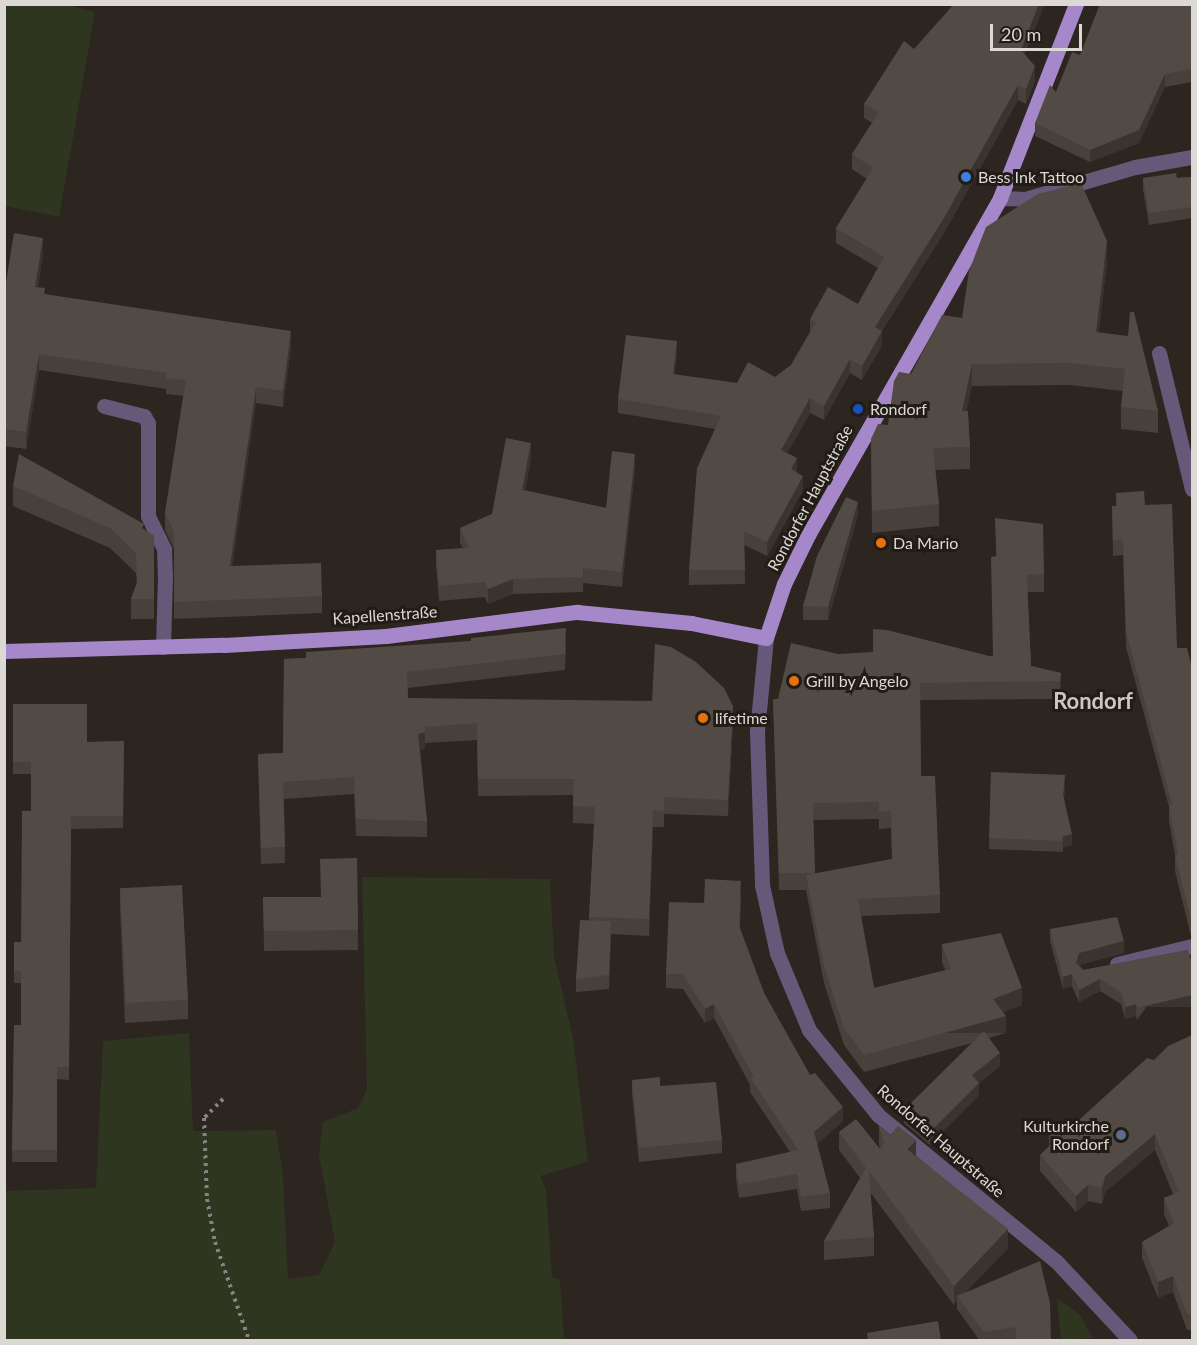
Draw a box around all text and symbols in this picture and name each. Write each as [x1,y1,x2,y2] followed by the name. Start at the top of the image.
[993,12,1084,50] scale bar
[1001,23,1041,45] text: 20 m
[978,167,1085,187] place label: Bess Ink Tattoo
[959,170,973,184] marker: Bess Ink Tattoo
[870,399,927,419] place label: Rondorf
[851,402,865,416] marker: Rondorf
[763,422,857,574] street label: Rondorfer Hauptstraße
[893,533,958,553] place label: Da Mario
[874,536,888,550] marker: Da Mario
[332,602,438,628] street label: Kapellenstraße
[806,671,909,691] place label: Grill by Angelo
[787,674,801,688] marker: Grill by Angelo
[1053,688,1133,714] district label: Rondorf
[715,708,768,728] place label: lifetime
[696,711,710,725] marker: lifetime
[873,1080,1009,1202] street label: Rondorfer Hauptstraße
[1023,1116,1109,1154] place label: Kulturkirche Rondorf
[1114,1128,1128,1142] marker: Kulturkirche Rondorf

